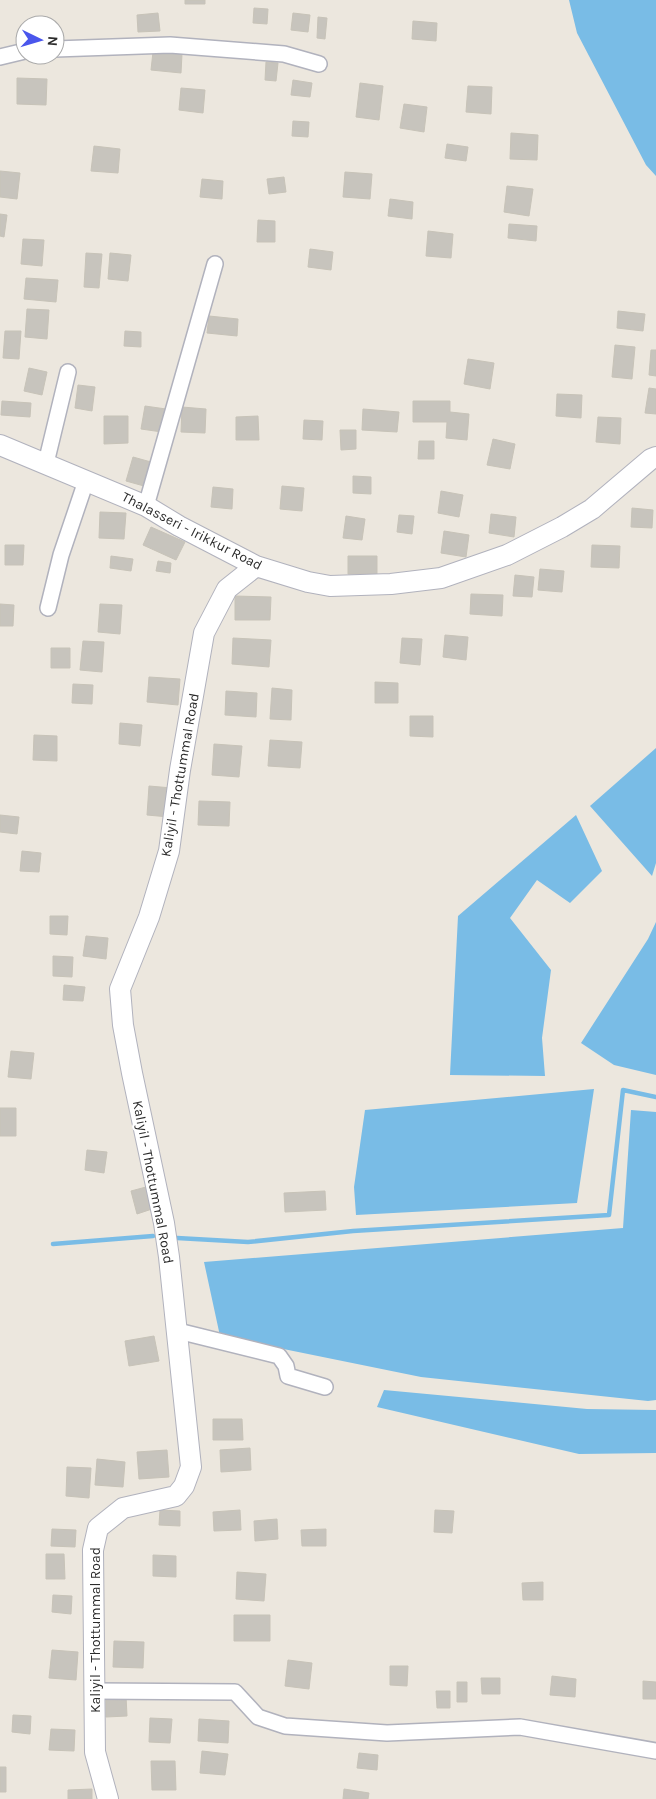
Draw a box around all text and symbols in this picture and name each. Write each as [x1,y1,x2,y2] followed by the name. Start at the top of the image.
[15,15,65,65] north arrow
[44,35,61,47] text: N
[119,488,265,574] street label: Thalasseri - Irikkur Road
[157,692,203,858] street label: Kaliyil - Thottummal Road
[129,1099,177,1265] street label: Kaliyil - Thottummal Road
[87,1547,104,1713] street label: Kaliyil - Thottummal Road

